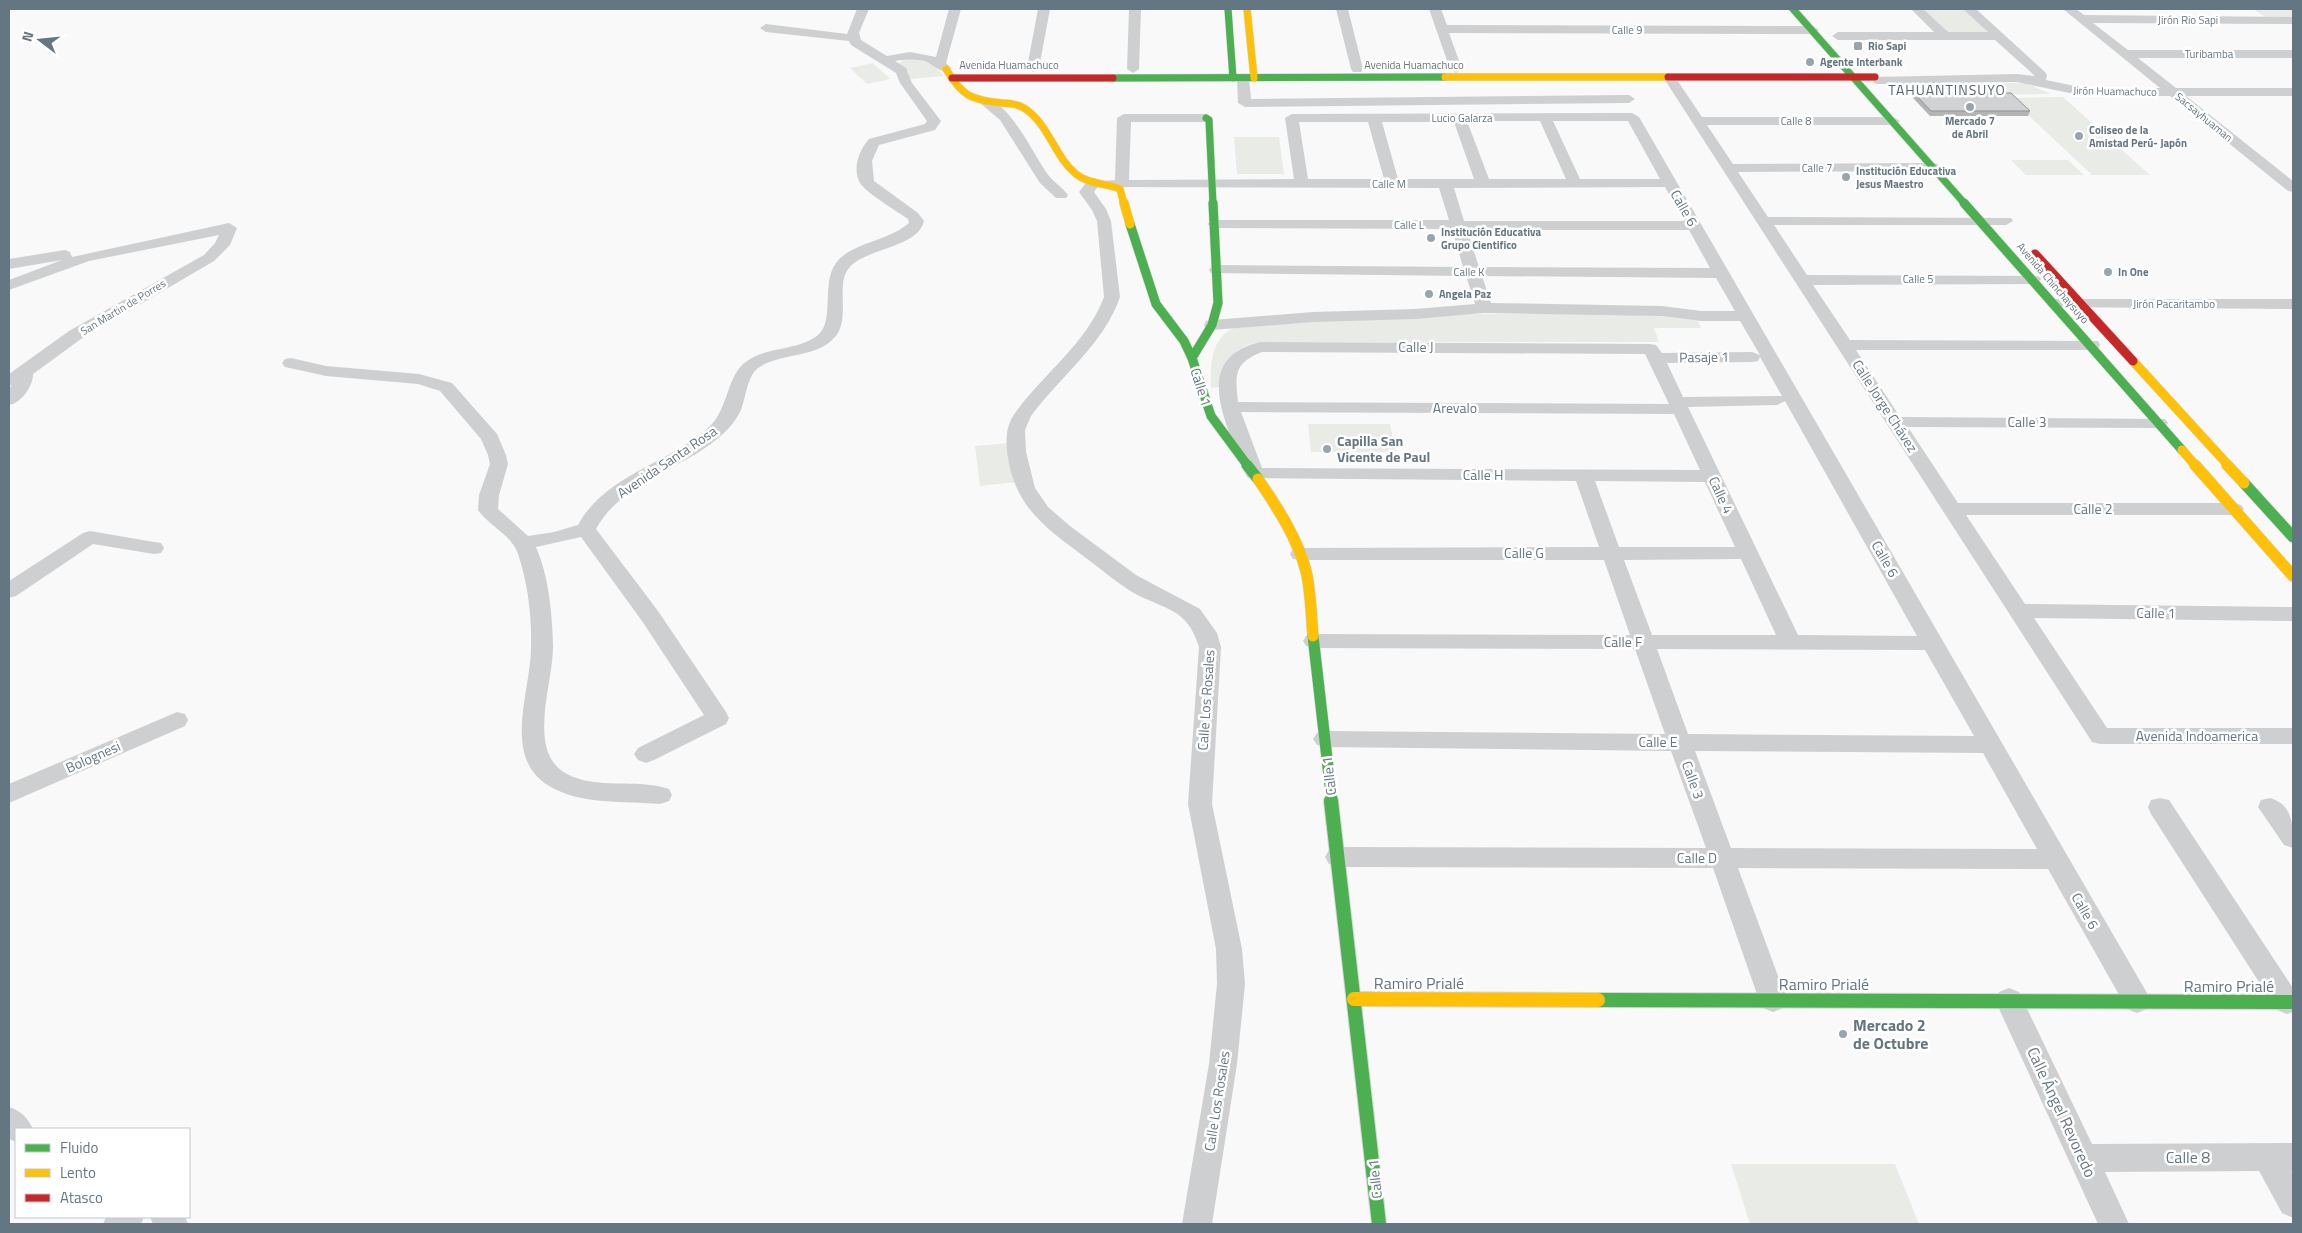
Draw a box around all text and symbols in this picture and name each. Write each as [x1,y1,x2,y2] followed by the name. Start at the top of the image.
[2158,12,2218,28] street label: Jirón Rio Sapi
[15,15,65,65] north arrow
[1612,22,1642,38] street label: Calle 9
[16,29,38,44] text: N
[1868,38,1907,54] place label: Rio Sapi
[1852,40,1864,52] marker: Rio Sapi
[2185,46,2234,62] street label: Turibamba
[1820,54,1903,70] place label: Agente Interbank
[1804,56,1816,68] marker: Agente Interbank
[959,57,1059,73] street label: Avenida Huamachuco
[1364,57,1464,73] street label: Avenida Huamachuco
[1888,79,2006,100] district label: TAHUANTINSUYO
[2073,82,2157,100] street label: Jirón Huamachuco
[2172,89,2236,145] street label: Sacsayhuaman
[1964,101,1976,113] marker: Mercado 7 de Abril
[1431,110,1493,126] street label: Lucio Galarza
[1781,113,1811,129] street label: Calle 8
[1945,113,1995,142] place label: Mercado 7 de Abril
[2089,122,2187,151] place label: Coliseo de la Amistad Perú- Japón
[2073,130,2085,142] marker: Coliseo de la Amistad Perú- Japón
[1802,160,1832,176] street label: Calle 7
[1856,163,1956,192] place label: Institución Educativa Jesus Maestro
[1840,171,1852,183] marker: Institución Educativa Jesus Maestro
[1372,176,1406,192] street label: Calle M
[1666,186,1703,230] street label: Calle 6
[1394,217,1425,233] street label: Calle L
[1441,224,1541,253] place label: Institución Educativa Grupo Cientifico
[1425,232,1437,244] marker: Institución Educativa Grupo Cientifico
[2013,239,2093,327] street label: Avenida Chinchaysuyo
[1454,264,1485,280] street label: Calle K
[2118,264,2149,280] place label: In One
[2102,266,2114,278] marker: In One
[1903,271,1933,287] street label: Calle 5
[77,275,169,339] street label: San Martin de Porres
[1439,286,1491,302] place label: Angela Paz
[1423,288,1435,300] marker: Angela Paz
[2133,296,2215,312] street label: Jirón Pacaritambo
[1398,336,1434,357] street label: Calle J
[1679,346,1729,367] street label: Pasaje 1
[1848,355,1923,456] street label: Calle Jorge Chávez
[1185,365,1218,409] street label: Calle 1
[1433,397,1477,418] street label: Arevalo
[2007,411,2047,432] street label: Calle 3
[613,420,721,503] street label: Avenida Santa Rosa
[1337,430,1430,467] place label: Capilla San Vicente de Paul
[1321,443,1333,455] marker: Capilla San Vicente de Paul
[1463,464,1503,485] street label: Calle H
[1704,473,1739,517] street label: Calle 4
[2073,498,2113,519] street label: Calle 2
[1867,537,1904,581] street label: Calle 6
[1504,542,1544,563] street label: Calle G
[2136,602,2176,623] street label: Calle 1
[1604,631,1642,652] street label: Calle F
[1192,649,1220,751] street label: Calle Los Rosales
[2136,725,2258,746] street label: Avenida Indoamerica
[1639,731,1678,752] street label: Calle E
[62,735,124,778] street label: Bolognesi
[1316,755,1341,797] street label: Calle 1
[1677,758,1710,802] street label: Calle 3
[1677,847,1717,868] street label: Calle D
[2067,889,2104,933] street label: Calle 6
[1374,971,1464,995] street label: Ramiro Prialé
[1779,972,1869,996] street label: Ramiro Prialé
[2184,974,2274,998] street label: Ramiro Prialé
[1853,1013,1929,1055] place label: Mercado 2 de Octubre
[1837,1028,1849,1040] marker: Mercado 2 de Octubre
[2021,1043,2103,1181] street label: Calle Ángel Revoredo
[1198,1049,1235,1152] street label: Calle Los Rosales
[15,1128,190,1218] legend
[60,1136,99,1159] text: Fluido
[2166,1145,2210,1169] street label: Calle 8
[1362,1159,1387,1200] street label: Calle 1
[60,1161,96,1184] text: Lento
[60,1186,103,1209] text: Atasco

